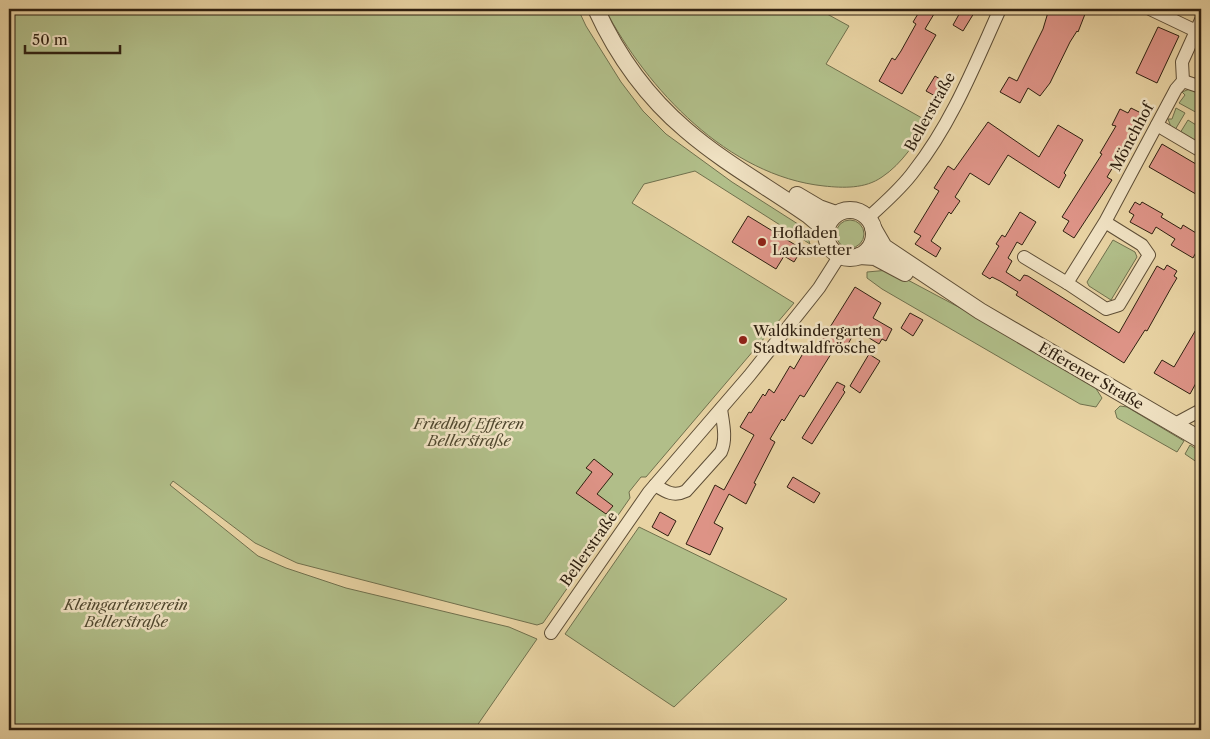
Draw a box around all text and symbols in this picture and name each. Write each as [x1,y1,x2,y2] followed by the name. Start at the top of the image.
[25,22,120,54] scale bar
[32,30,68,49] text: 50 m
[900,69,959,155] street label: Bellerstraße
[1106,98,1158,174] street label: Mönchhof
[772,223,852,259] place label: Hofladen Lackstetter
[756,236,768,248] marker: Hofladen Lackstetter
[752,321,882,357] place label: Waldkindergarten Stadtwaldfrösche
[737,334,749,346] marker: Waldkindergarten Stadtwaldfrösche
[1035,338,1147,413] street label: Efferener Straße
[413,414,524,450] park label: Friedhof Efferen Bellerstraße
[556,508,621,590] street label: Bellerstraße
[63,595,188,631] park label: Kleingartenverein Bellerstraße

